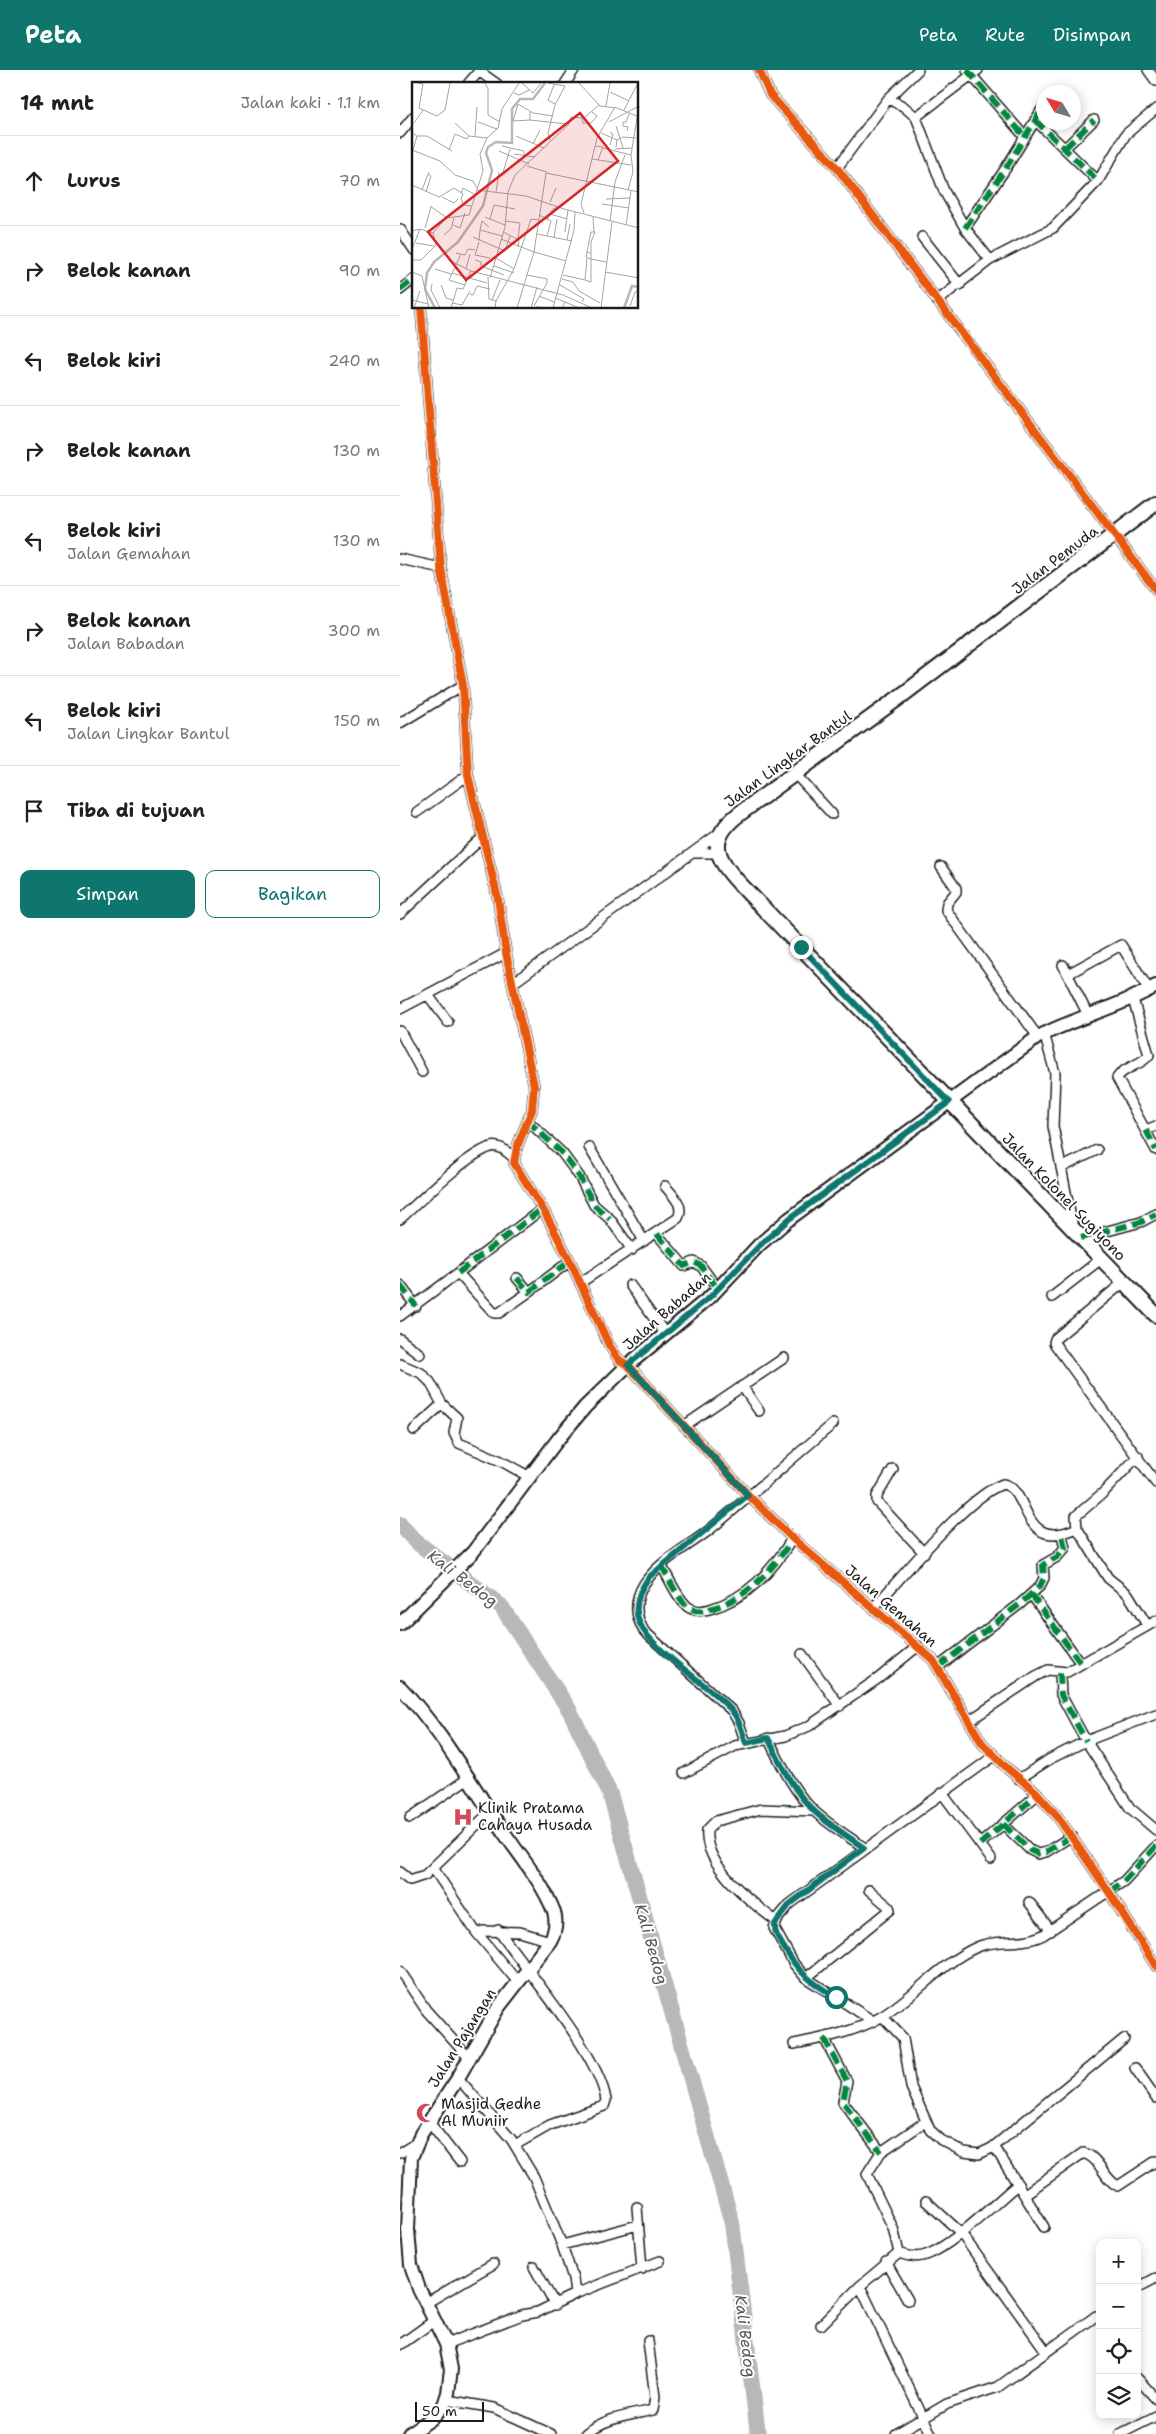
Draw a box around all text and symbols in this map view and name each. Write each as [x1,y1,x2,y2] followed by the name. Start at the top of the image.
[25,19,81,51] text: Peta
[919,23,957,47] text: Peta
[985,23,1025,47] text: Rute
[1053,23,1131,47] text: Disimpan
[412,82,639,309] inset map
[1036,85,1081,130] north arrow
[20,89,94,117] text: 14 mnt
[240,92,380,113] text: Jalan kaki · 1.1 km
[20,167,48,195] icon: ahead
[67,168,121,193] text: Lurus
[339,170,380,191] text: 70 m
[20,257,48,285] icon: right
[67,258,191,283] text: Belok kanan
[339,260,380,281] text: 90 m
[20,347,48,375] icon: left
[67,348,161,373] text: Belok kiri
[328,350,380,371] text: 240 m
[20,437,48,465] icon: right
[67,438,191,463] text: Belok kanan
[333,440,380,461] text: 130 m
[67,518,161,543] text: Belok kiri
[1008,521,1103,599] street label: Jalan Pemuda
[20,527,48,555] icon: left
[333,530,380,551] text: 130 m
[67,543,190,564] text: Jalan Gemahan
[67,608,191,633] text: Belok kanan
[20,617,48,645] icon: right
[328,620,380,641] text: 300 m
[67,633,185,654] text: Jalan Babadan
[67,698,161,723] text: Belok kiri
[720,706,856,812] street label: Jalan Lingkar Bantul
[20,707,48,735] icon: left
[333,710,380,731] text: 150 m
[67,723,230,744] text: Jalan Lingkar Bantul
[20,797,48,825] icon: arrive
[67,798,205,823] text: Tiba di tujuan
[20,870,195,918] button: Simpan
[205,870,380,918] button: Bagikan
[790,936,813,959] route end
[998,1129,1130,1265] street label: Jalan Kolonel Sugiyono
[619,1267,715,1355] street label: Jalan Babadan
[423,1545,502,1612] water label: Kali Bedog
[841,1560,941,1652] street label: Jalan Gemahan
[478,1798,593,1835] place label: Klinik Pratama Cahaya Husada
[452,1806,474,1828] hospital icon: Klinik Pratama Cahaya Husada
[630,1901,673,1987] water label: Kali Bedog
[423,1985,501,2091] street label: Jalan Pajangan
[825,1986,848,2009] route start
[441,2094,541,2131] place label: Masjid Gedhe Al Muniir
[415,2102,437,2124] mosque icon: Masjid Gedhe Al Muniir
[1096,2239,1141,2419] map controls
[1096,2239,1141,2284] button: +
[1096,2284,1141,2329] button: −
[730,2294,761,2378] water label: Kali Bedog
[1096,2329,1141,2374] button: locate
[1096,2374,1141,2419] button: layers
[415,2399,484,2422] scale bar
[422,2402,457,2420] text: 50 m

